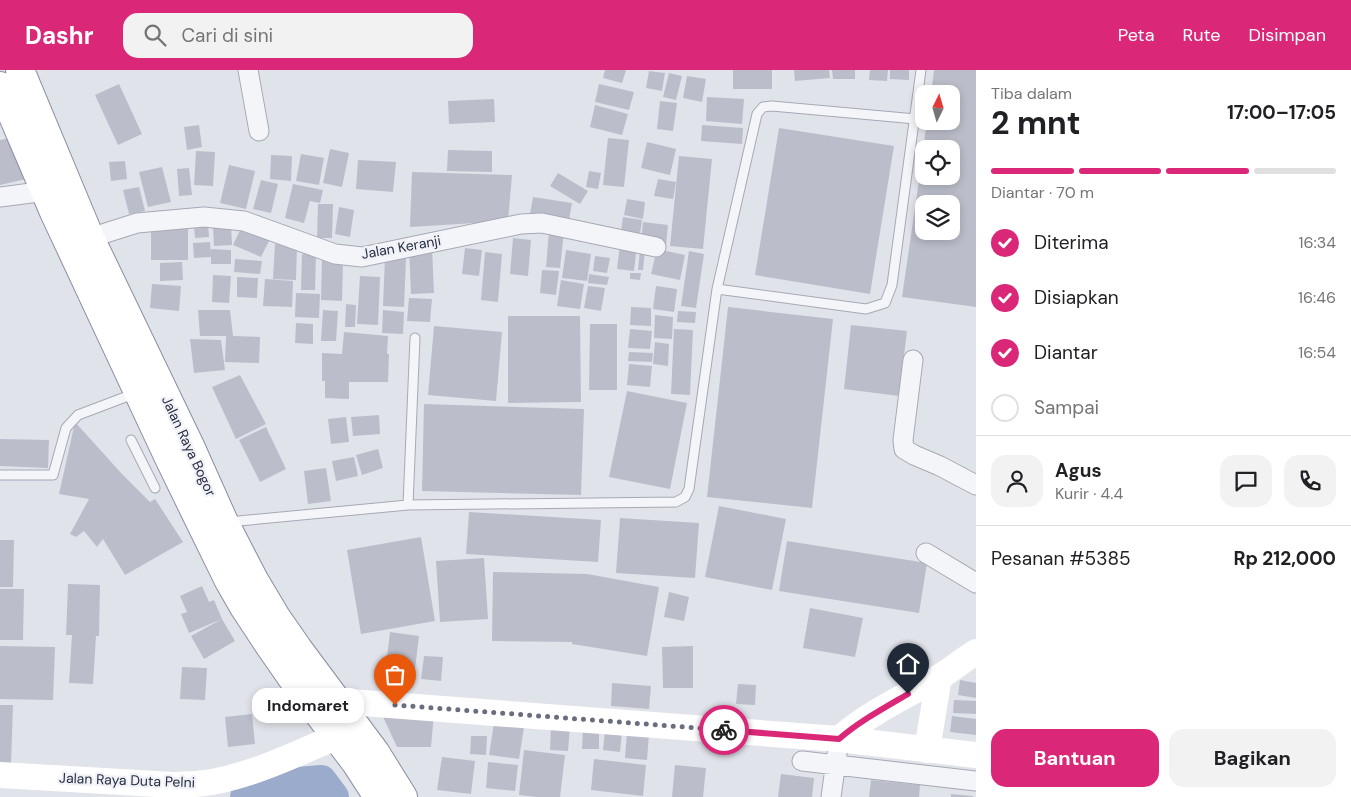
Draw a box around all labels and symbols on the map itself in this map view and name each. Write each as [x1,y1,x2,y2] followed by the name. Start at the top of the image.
[915,85,960,130] north arrow
[360,231,442,263] street label: Jalan Keranji
[158,393,220,499] street label: Jalan Raya Bogor
[887,643,929,694] pin
[374,654,416,705] pin
[252,688,365,722] callout: Indomaret
[699,705,749,755] courier
[59,769,195,791] street label: Jalan Raya Duta Pelni

